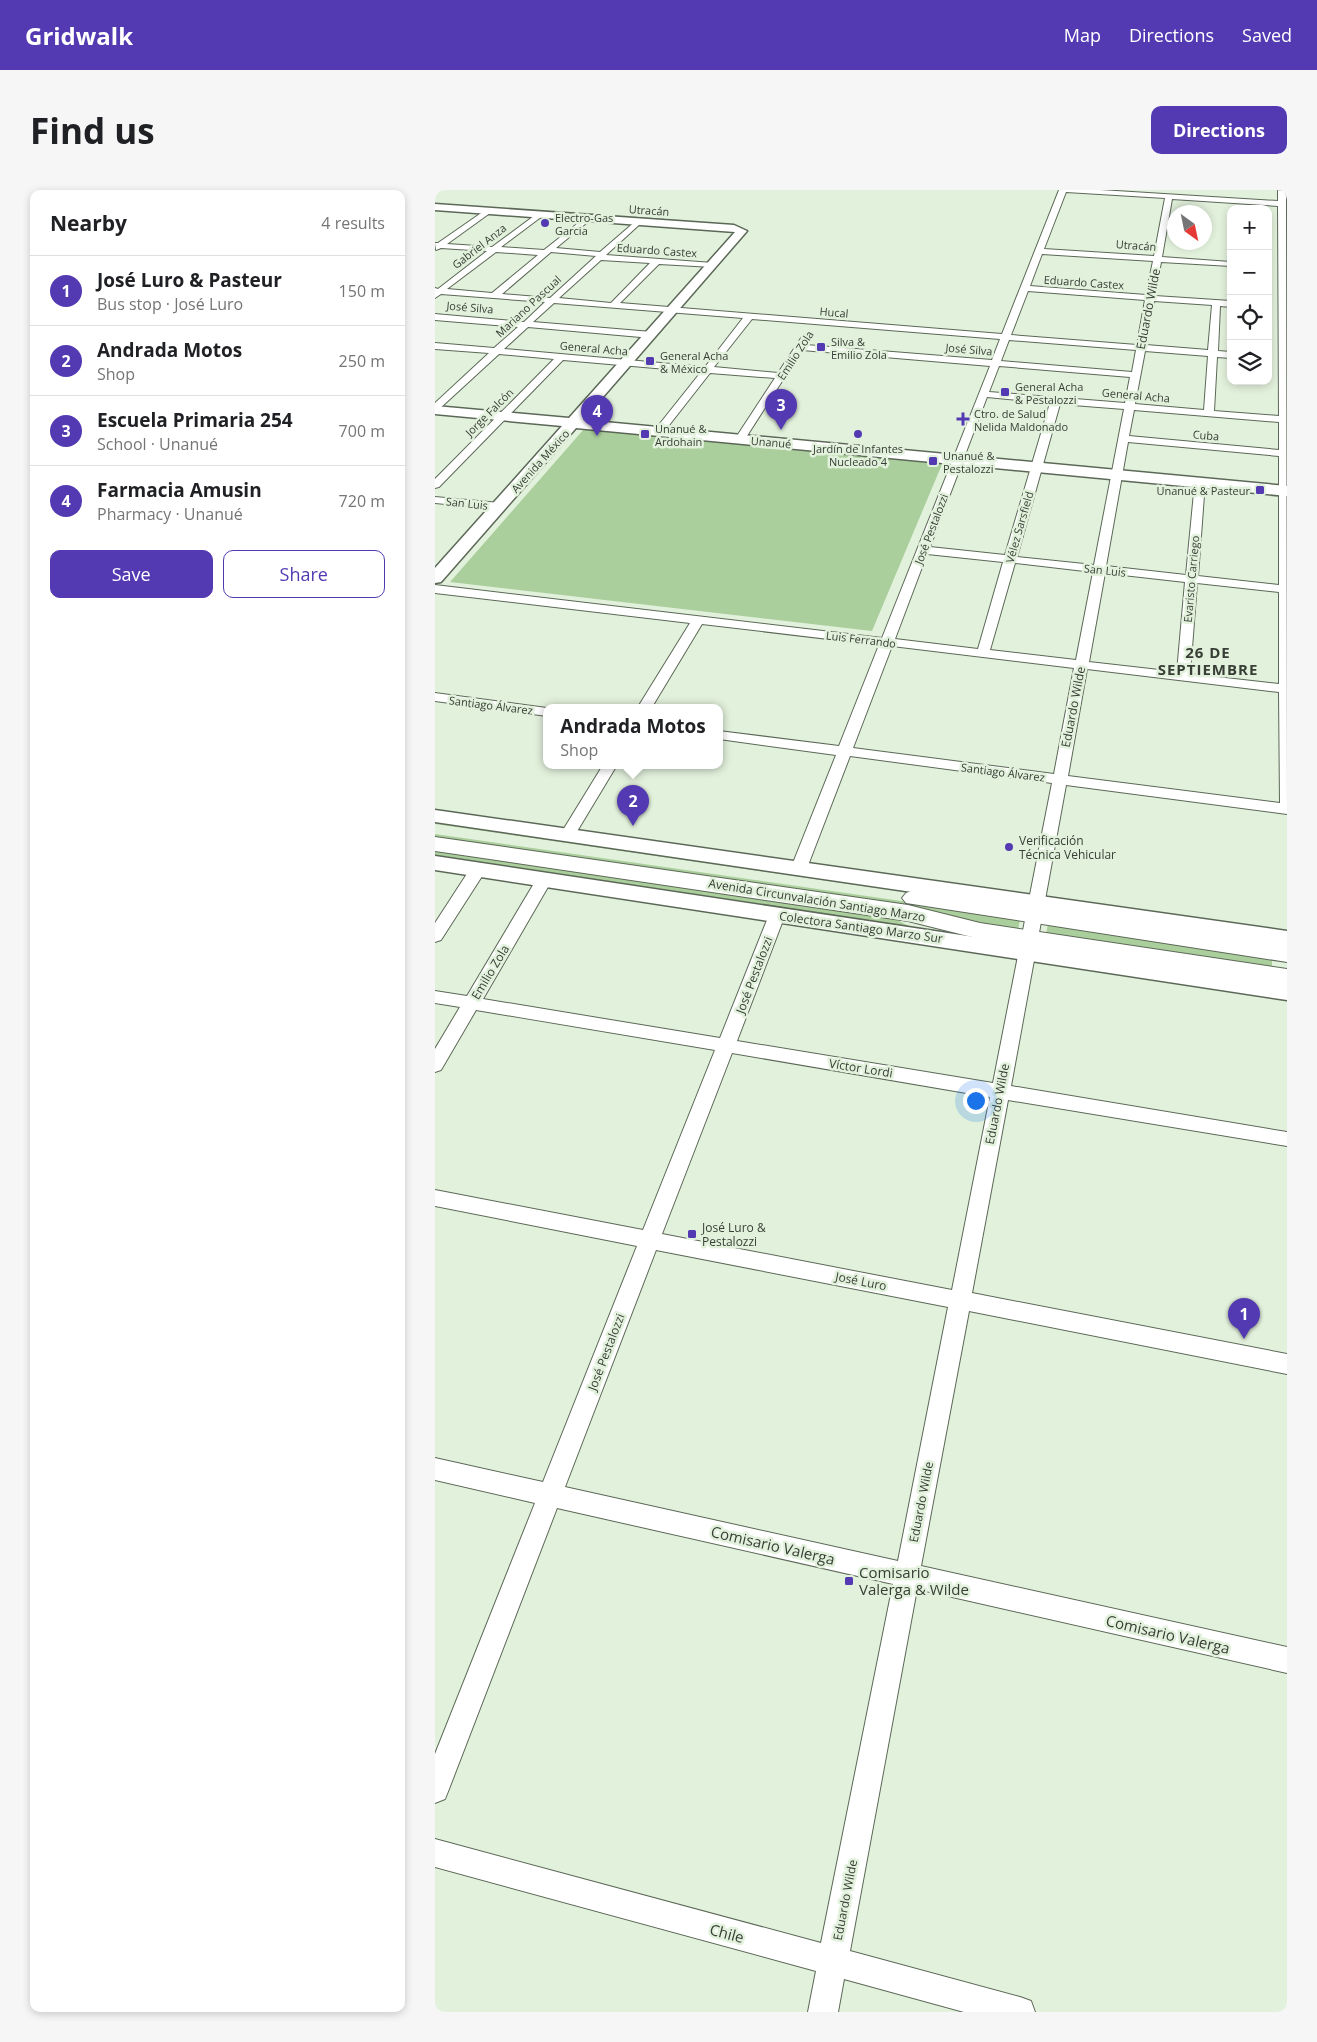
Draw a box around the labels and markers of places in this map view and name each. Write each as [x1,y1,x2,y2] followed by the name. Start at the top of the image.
[555,210,613,238] place label: Electro-Gas Garcia
[539,217,551,229] marker: Electro-Gas Garcia
[831,334,887,362] place label: Silva & Emilio Zola
[815,341,827,353] marker: Silva & Emilio Zola
[660,348,728,376] place label: General Acha & México
[644,355,656,367] marker: General Acha & México
[1015,379,1083,407] place label: General Acha & Pestalozzi
[999,386,1011,398] marker: General Acha & Pestalozzi
[765,389,797,430] pin: 3
[581,395,613,436] pin: 4
[974,406,1068,434] place label: Ctro. de Salud Nelida Maldonado
[956,412,970,426] marker: Ctro. de Salud Nelida Maldonado
[655,421,706,449] place label: Unanué & Ardohain
[639,428,651,440] marker: Unanué & Ardohain
[852,428,864,440] marker: Jardín de Infantes Nucleado 4
[812,441,903,469] place label: Jardín de Infantes Nucleado 4
[943,448,994,476] place label: Unanué & Pestalozzi
[927,455,939,467] marker: Unanué & Pestalozzi
[1156,483,1250,498] place label: Unanué & Pasteur
[1254,484,1266,496] marker: Unanué & Pasteur
[617,785,649,826] pin: 2
[1019,832,1116,863] place label: Verificación Técnica Vehicular
[1003,841,1015,853] marker: Verificación Técnica Vehicular
[701,1219,766,1250] place label: José Luro & Pestalozzi
[686,1228,698,1240] marker: José Luro & Pestalozzi
[1228,1298,1260,1339] pin: 1
[859,1562,969,1599] place label: Comisario Valerga & Wilde
[843,1575,855,1587] marker: Comisario Valerga & Wilde

